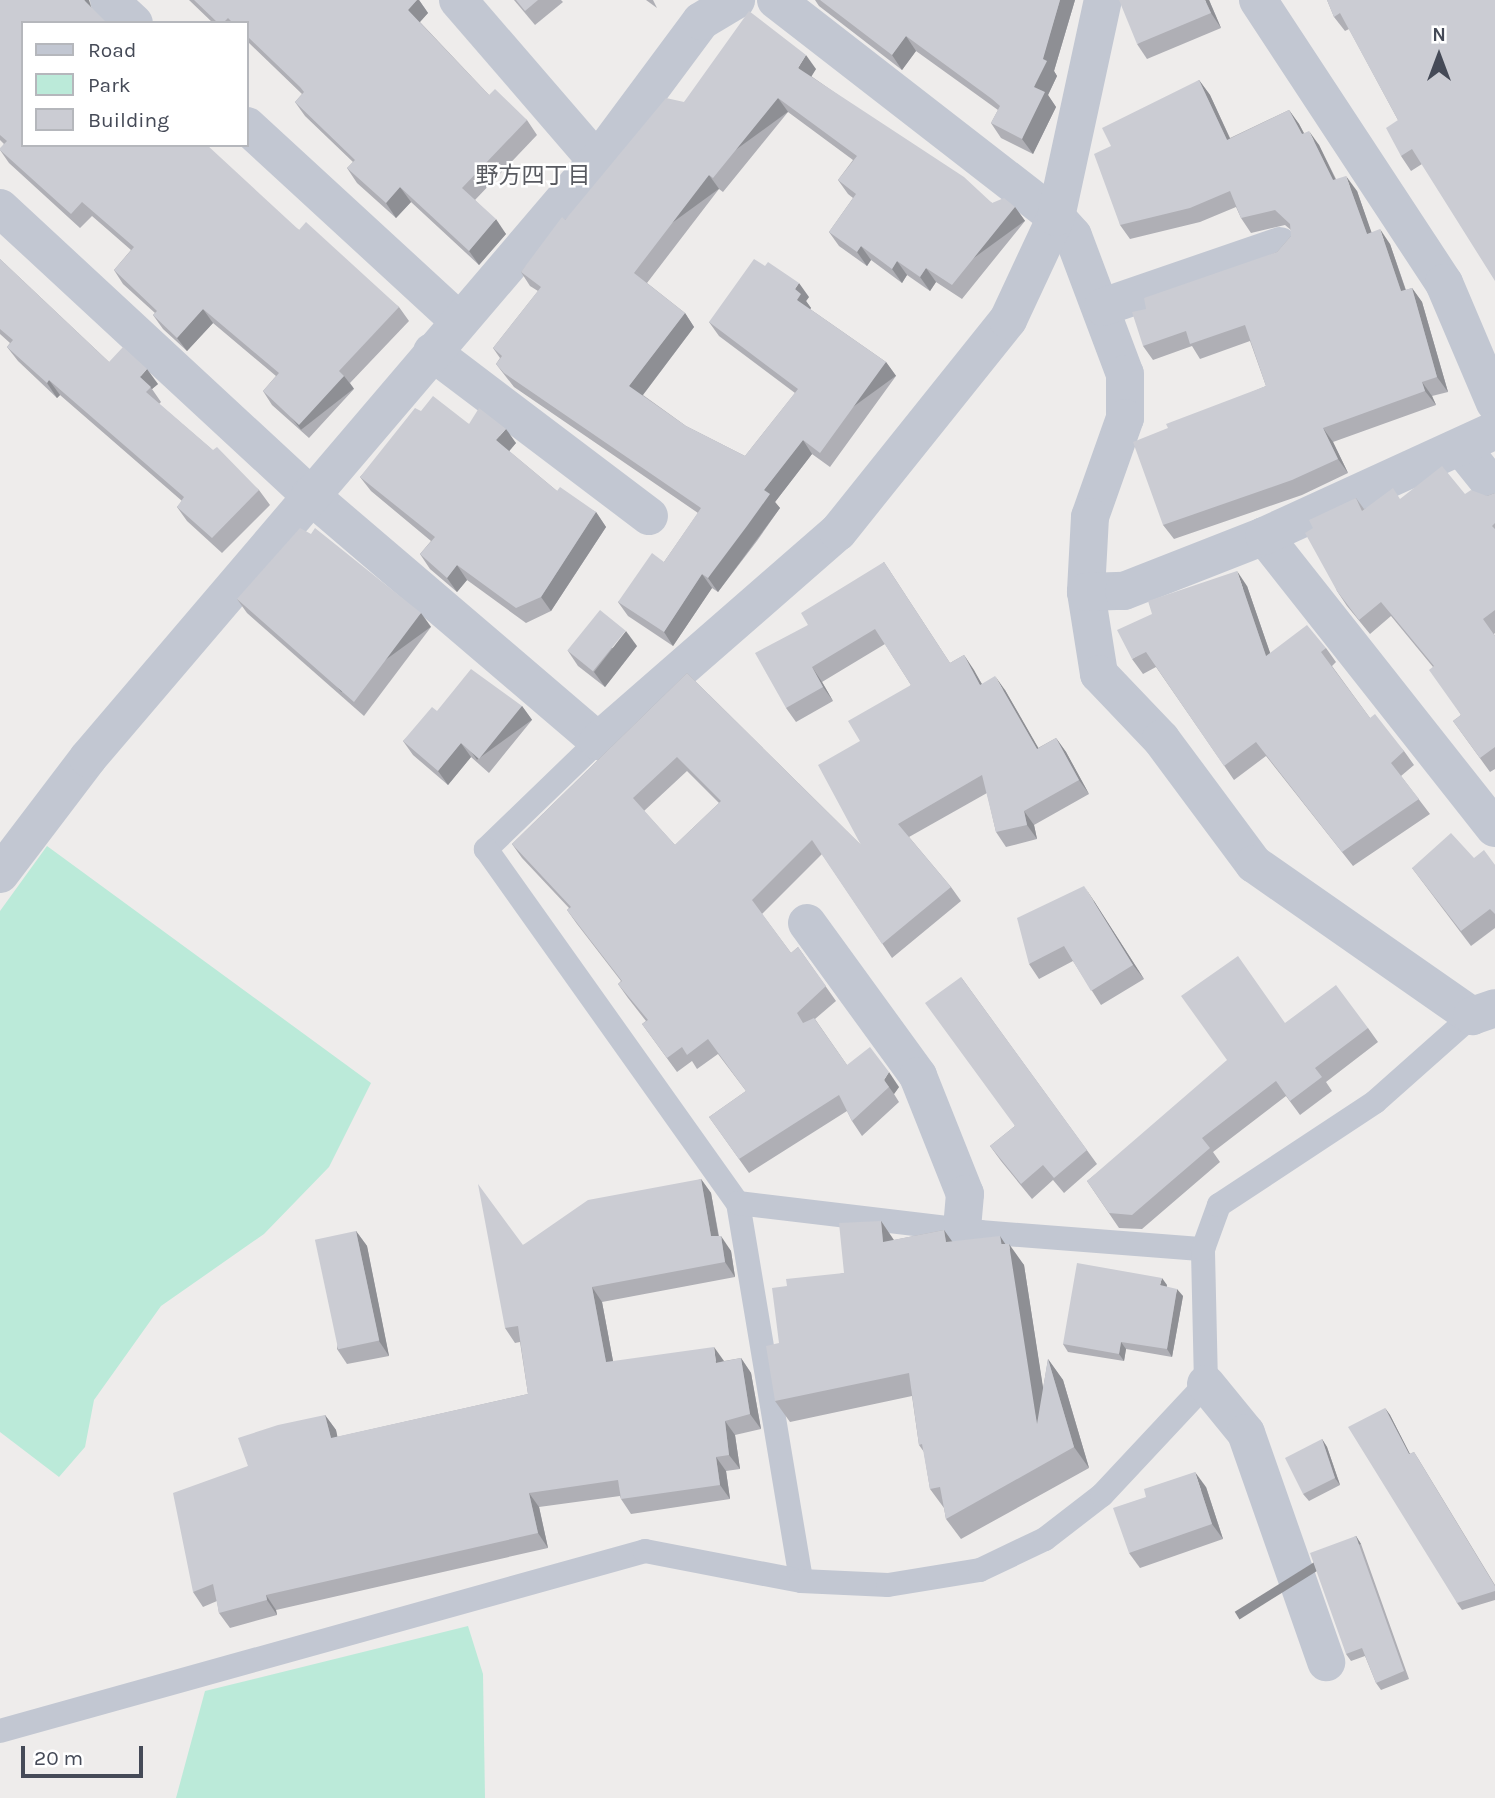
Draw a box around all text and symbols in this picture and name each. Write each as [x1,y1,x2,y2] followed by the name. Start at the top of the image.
[21,21,248,147] legend
[1404,21,1474,91] north arrow
[1432,24,1446,46] text: N
[88,38,136,62] text: Road
[88,73,131,97] text: Park
[88,108,169,132] text: Building
[476,162,590,190] district label: 野方四丁目
[24,1731,147,1775] scale bar
[34,1746,83,1770] text: 20 m

